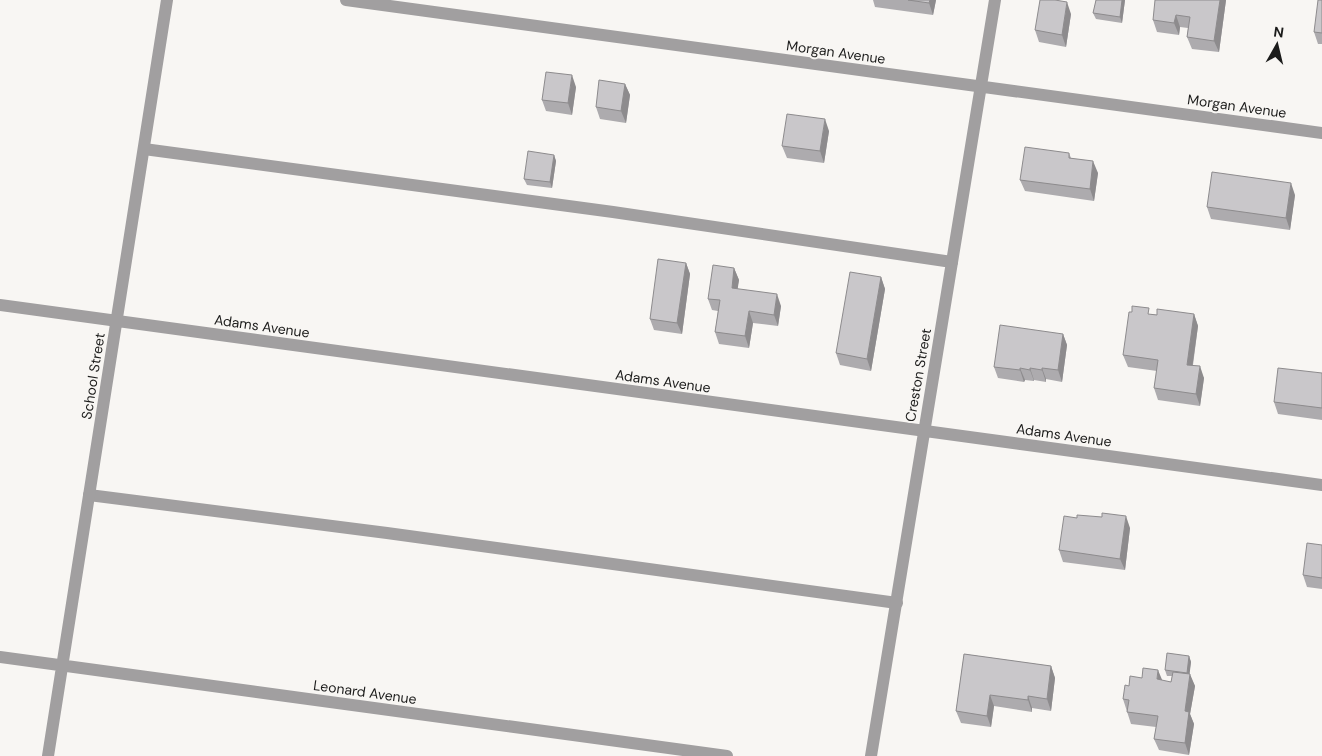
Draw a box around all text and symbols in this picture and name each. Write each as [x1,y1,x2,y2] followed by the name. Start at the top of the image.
[1252,20,1302,70] north arrow
[1272,23,1285,42] text: N
[785,36,887,68] street label: Morgan Avenue
[1186,90,1288,122] street label: Morgan Avenue
[213,310,311,342] street label: Adams Avenue
[901,327,935,423] street label: Creston Street
[77,331,109,421] street label: School Street
[614,365,712,397] street label: Adams Avenue
[1015,419,1113,451] street label: Adams Avenue
[312,676,418,708] street label: Leonard Avenue

